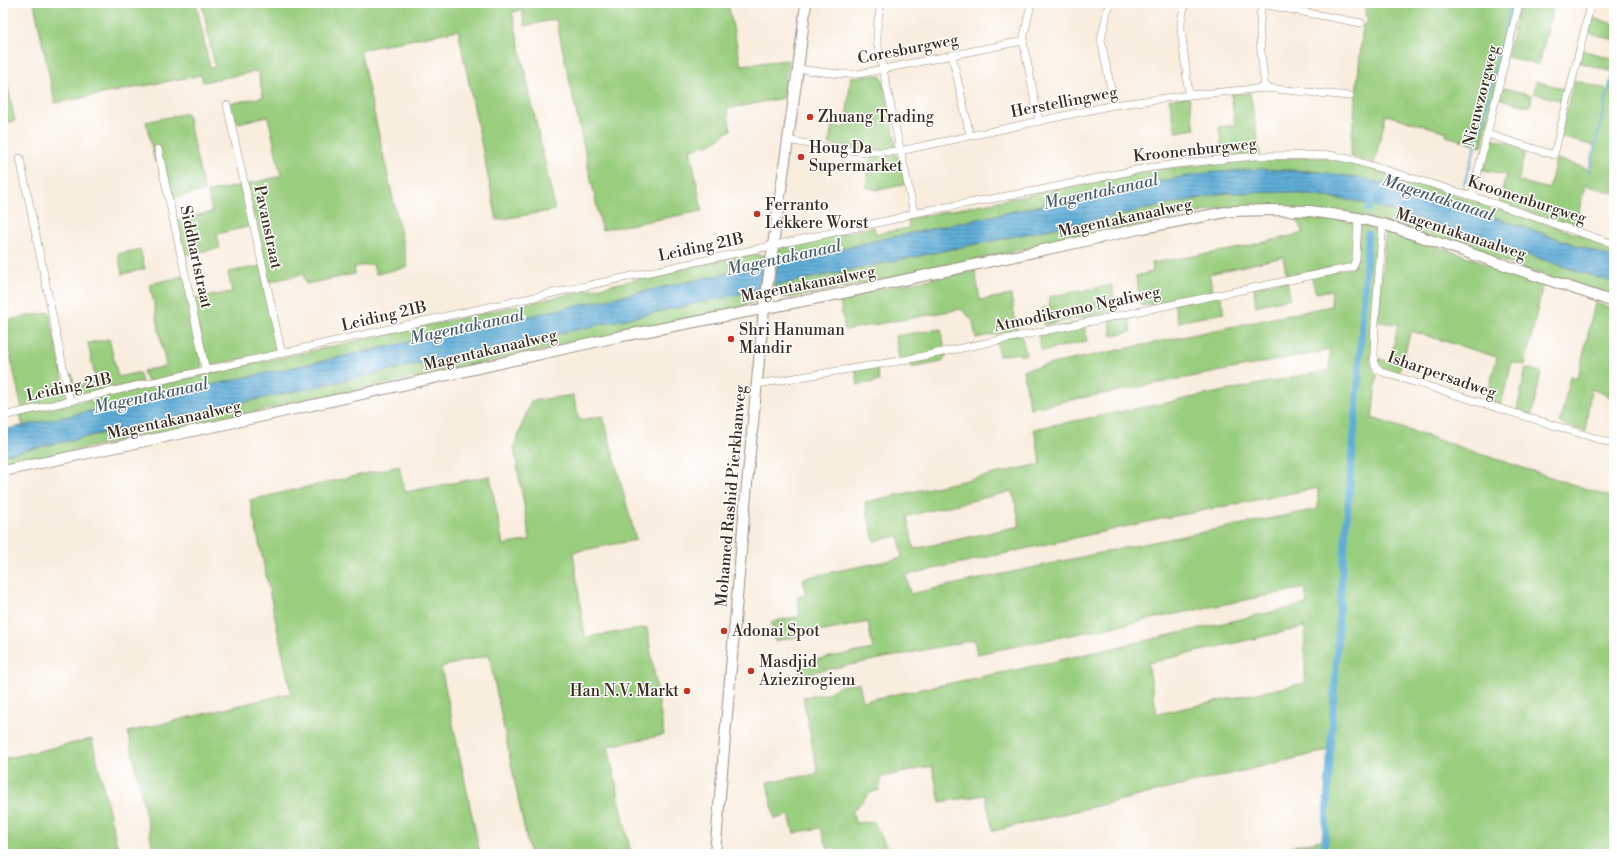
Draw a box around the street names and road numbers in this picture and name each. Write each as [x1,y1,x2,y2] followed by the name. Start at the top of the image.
[856,29,961,69] street label: Coresburgweg
[1459,42,1504,149] street label: Nieuwzorgweg
[1009,82,1120,122] street label: Herstellingweg
[1132,133,1258,166] street label: Kroonenburgweg
[1465,171,1590,229] street label: Kroonenburgweg
[249,183,287,271] street label: Pavanstraat
[1056,194,1195,242] street label: Magentakanaalweg
[1393,203,1530,265] street label: Magentakanaalweg
[175,204,217,311] street label: Siddhartstraat
[656,228,746,266] street label: Leiding 21B
[739,261,878,307] street label: Magentakanaalweg
[991,281,1163,337] street label: Atmodikromo Ngaliweg
[339,296,429,336] street label: Leiding 21B
[421,325,560,375] street label: Magentakanaalweg
[1385,347,1500,403] street label: Isharpersadweg
[24,368,114,406] street label: Leiding 21B
[711,383,751,608] street label: Mohamed Rashid Pierkhanweg
[105,396,244,444] street label: Magentakanaalweg

